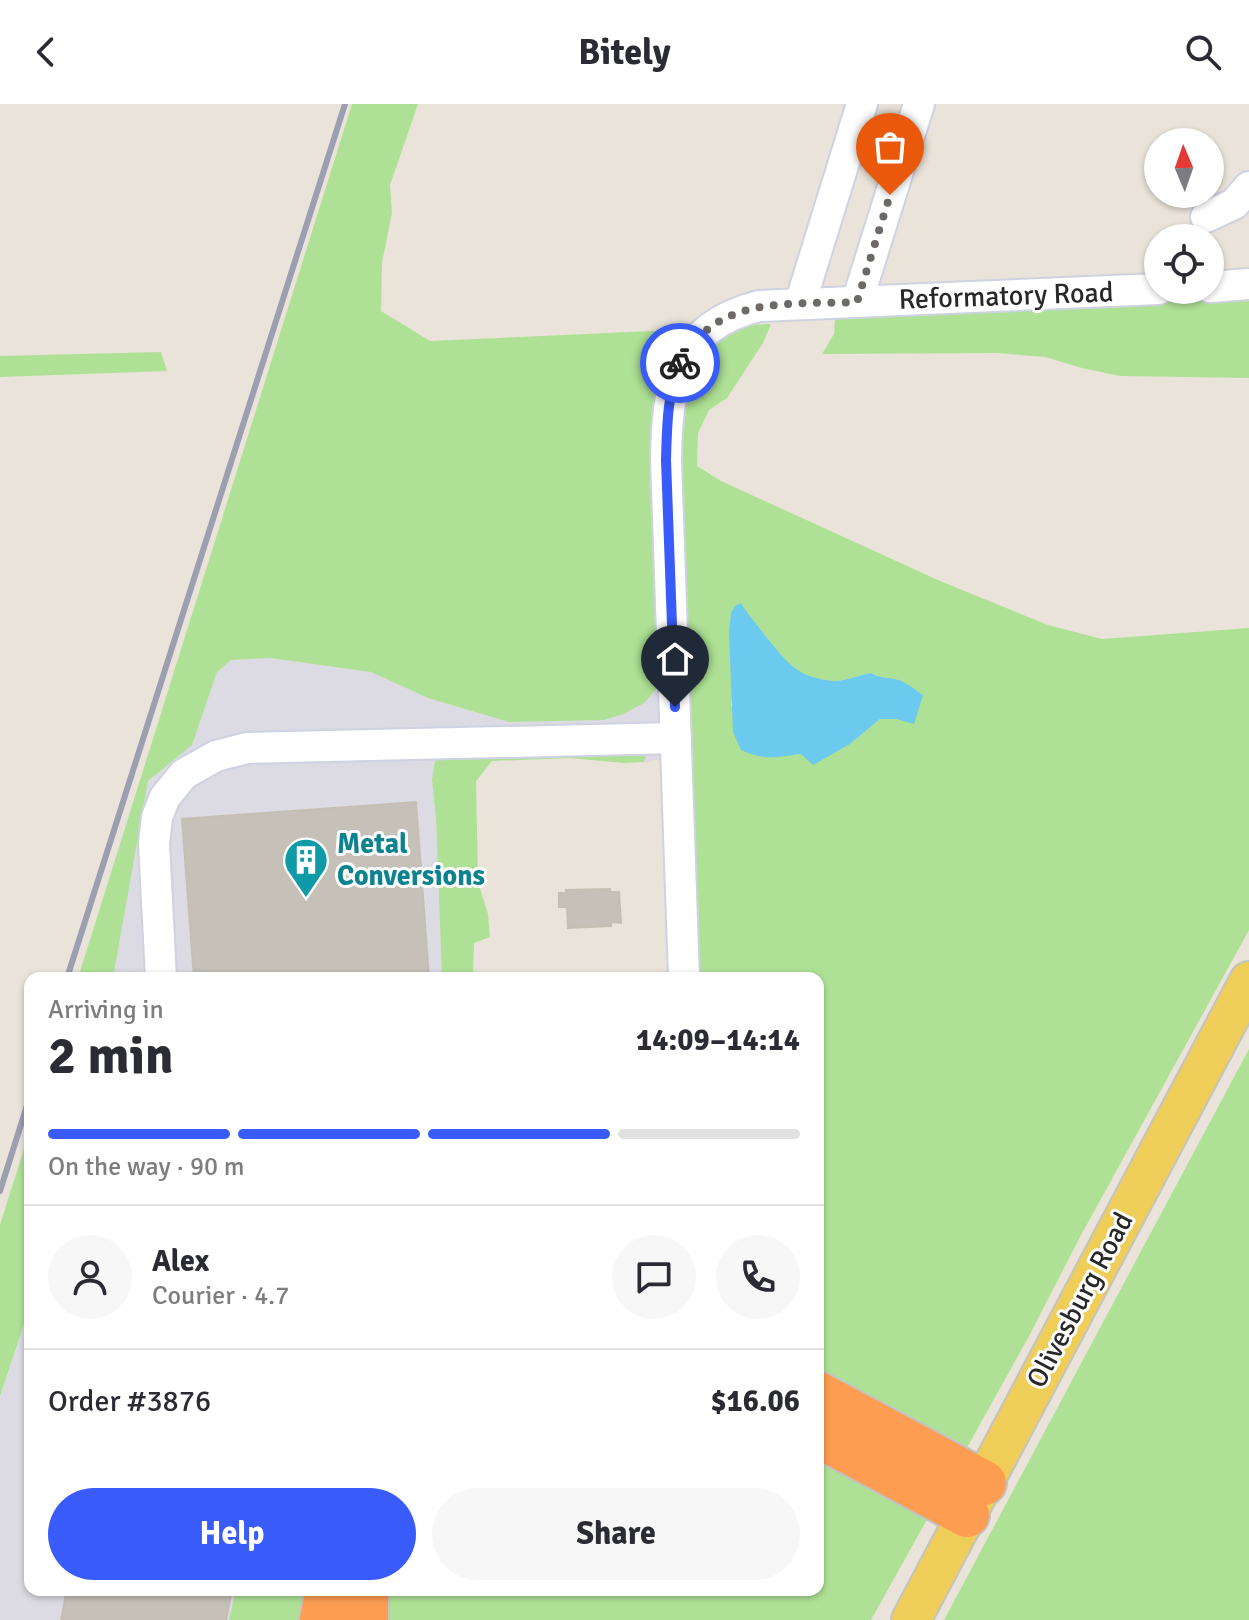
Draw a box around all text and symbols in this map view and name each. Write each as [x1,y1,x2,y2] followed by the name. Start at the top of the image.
[24,30,68,74] icon: back
[578,30,671,75] text: Bitely
[1181,30,1225,74] icon: search
[856,113,924,195] pin
[868,125,912,169] icon: bag
[1144,128,1224,208] north arrow
[1144,128,1224,304] map controls
[1144,224,1224,304] button: locate
[898,275,1114,317] street label: Reformatory Road
[640,323,720,403] courier
[658,341,702,385] icon: bike
[641,625,709,707] pin
[653,637,697,681] icon: home
[337,827,485,893] place label: Metal Conversions
[282,836,330,899] building icon: Metal Conversions
[48,994,164,1026] text: Arriving in
[636,1022,800,1059] text: 14:09–14:14
[48,1024,174,1088] text: 2 min
[48,1151,244,1183] text: On the way · 90 m
[1020,1207,1140,1393] street label: Olivesburg Road
[48,1235,132,1319] button: person
[612,1235,696,1319] button: chat
[716,1235,800,1319] button: phone
[152,1243,209,1280] text: Alex
[152,1280,289,1312] text: Courier · 4.7
[48,1383,211,1420] text: Order #3876
[710,1383,800,1420] text: $16.06
[48,1488,416,1580] button: Help
[432,1488,800,1580] button: Share

